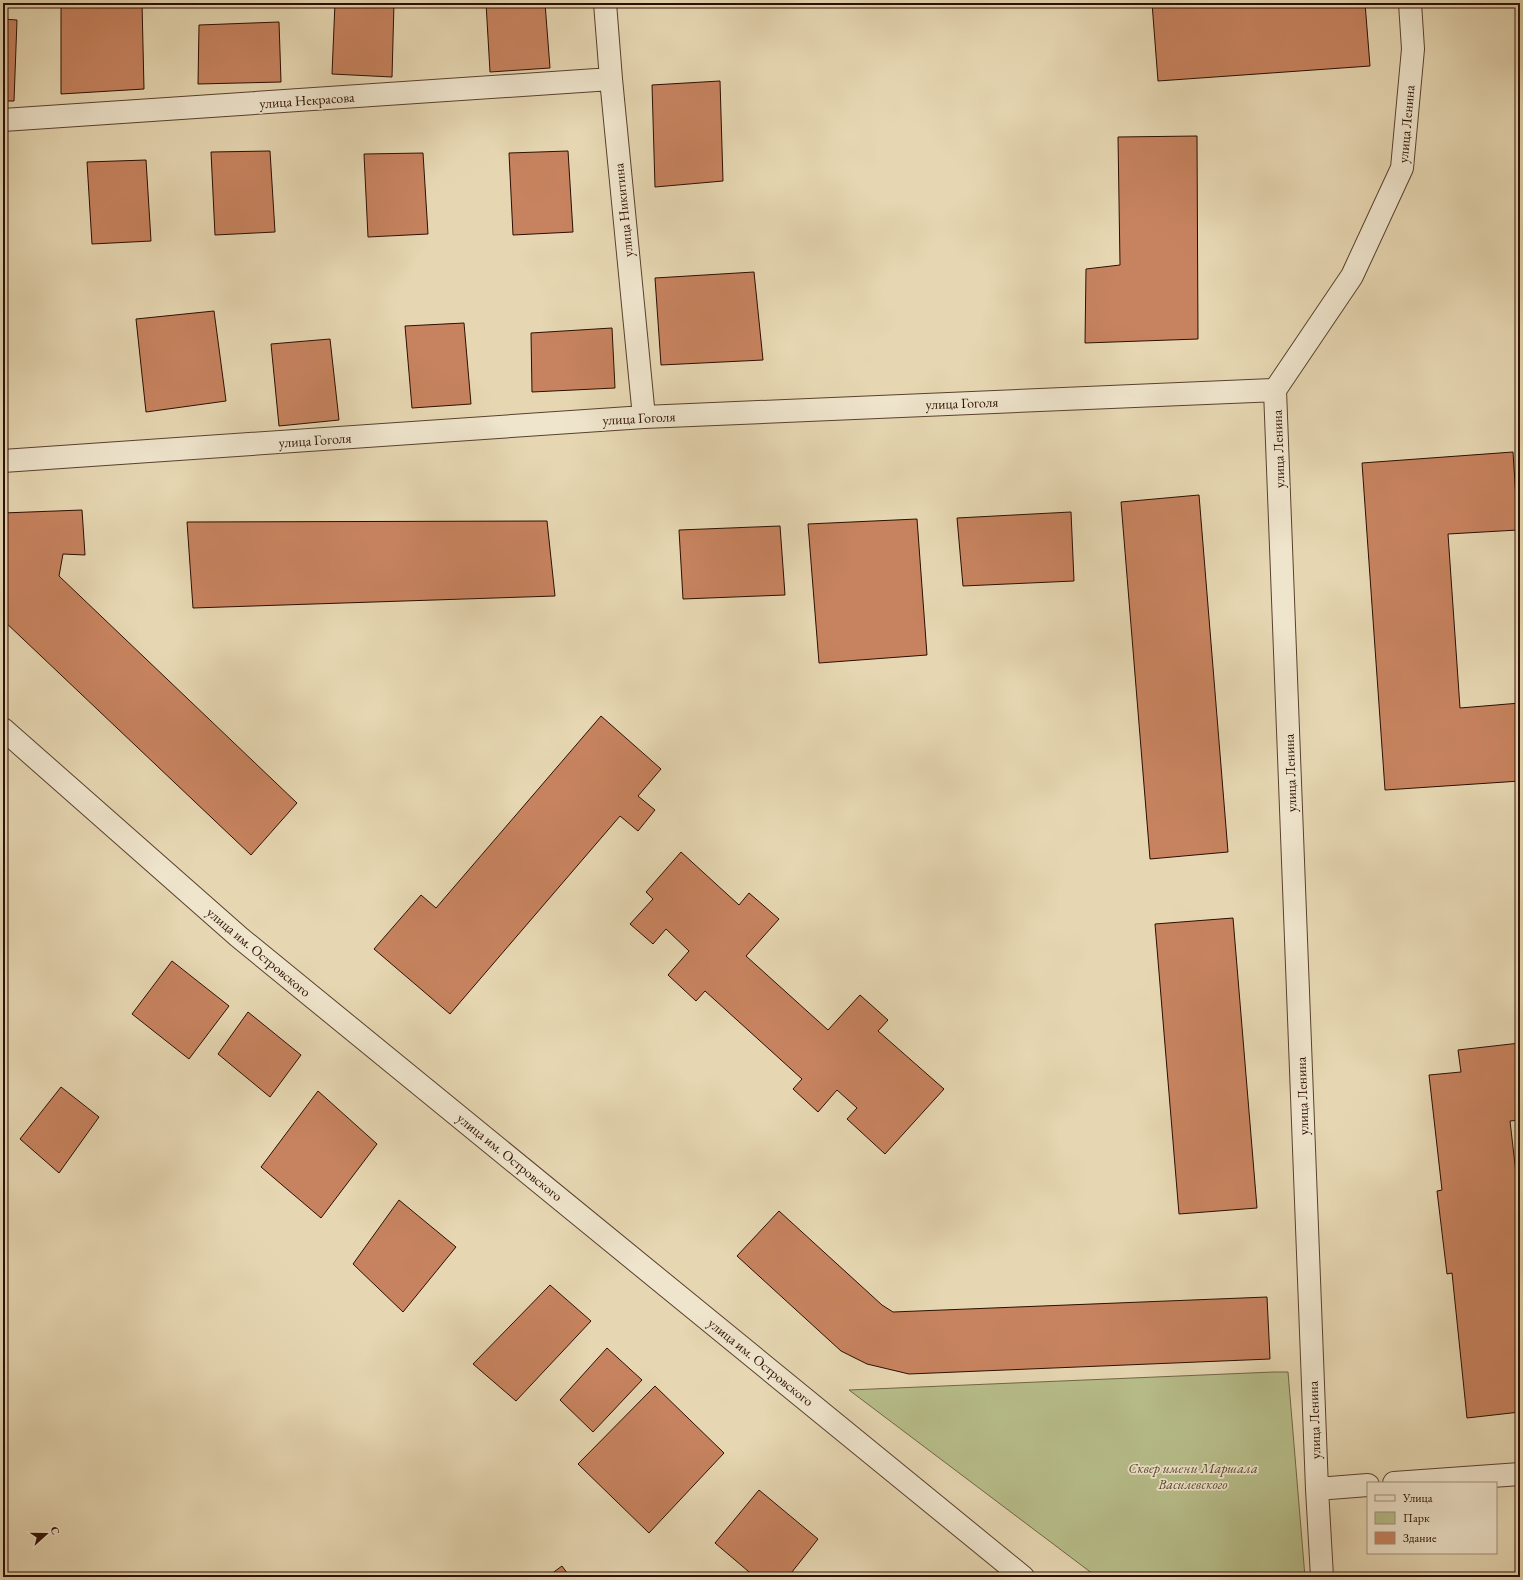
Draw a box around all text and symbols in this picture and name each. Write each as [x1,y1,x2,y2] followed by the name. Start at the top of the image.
[1394,84,1418,164] street label: улица Ленина
[259,88,356,112] street label: улица Некрасова
[609,162,637,258] street label: улица Никитина
[925,393,999,413] street label: улица Гоголя
[602,407,676,429] street label: улица Гоголя
[1268,409,1288,489] street label: улица Ленина
[278,428,352,452] street label: улица Гоголя
[1280,733,1300,813] street label: улица Ленина
[203,903,315,1001] street label: улица им. Островского
[1292,1056,1312,1136] street label: улица Ленина
[454,1109,566,1205] street label: улица им. Островского
[705,1314,817,1410] street label: улица им. Островского
[1304,1380,1324,1460] street label: улица Ленина
[1128,1459,1258,1493] park label: Сквер имени Маршала Василевского
[1367,1482,1497,1554] legend
[1402,1490,1433,1506] text: Улица
[1403,1510,1430,1526] text: Парк
[26,1514,66,1554] north arrow
[47,1524,63,1537] text: С
[1403,1530,1437,1546] text: Здание

